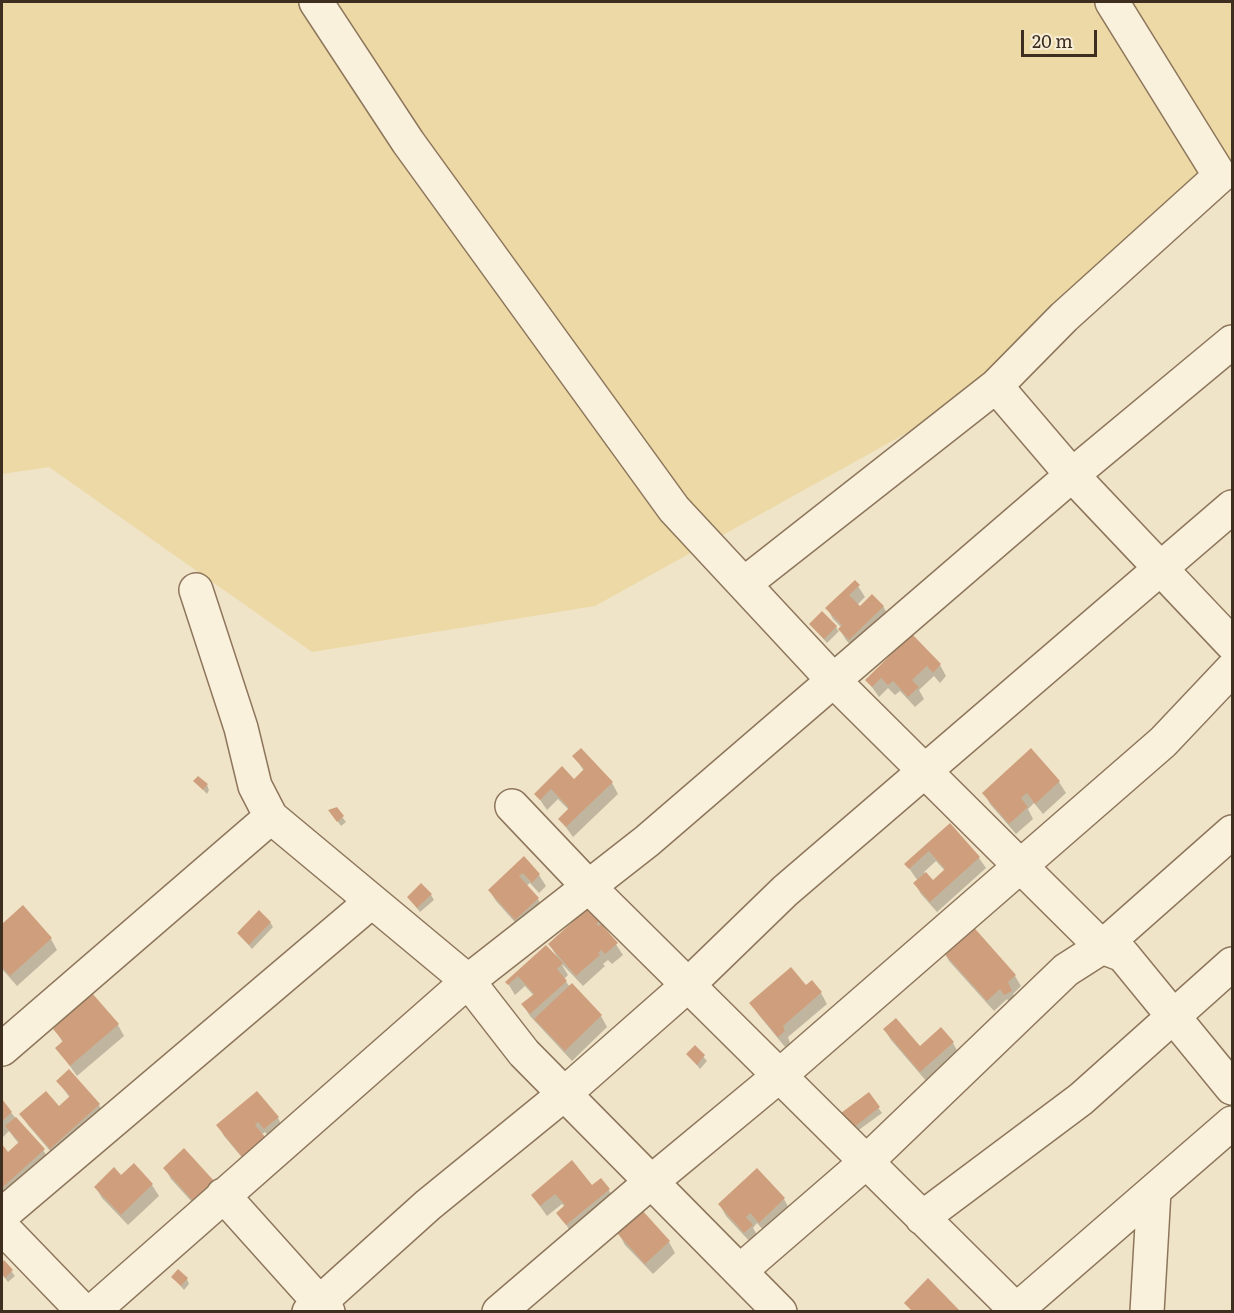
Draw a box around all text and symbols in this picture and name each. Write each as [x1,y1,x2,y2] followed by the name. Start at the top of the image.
[1024,18,1100,56] scale bar
[1032,27,1073,54] text: 20 m

